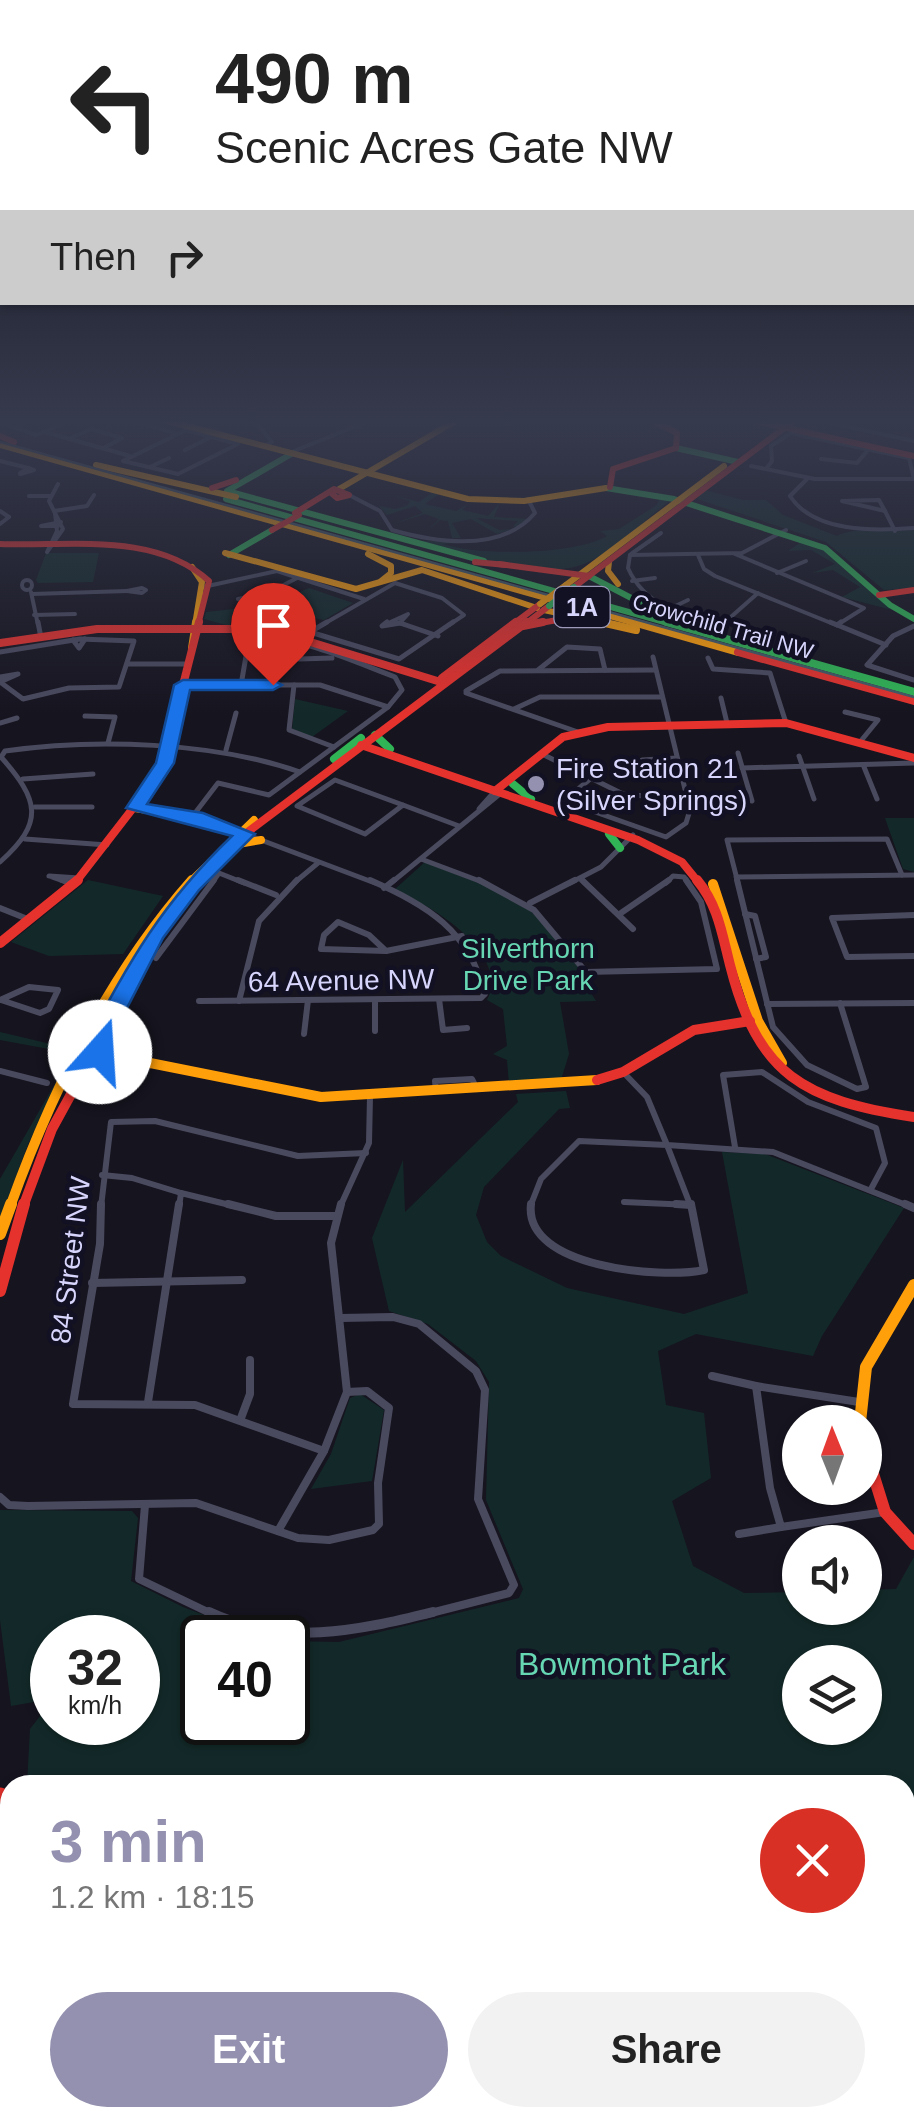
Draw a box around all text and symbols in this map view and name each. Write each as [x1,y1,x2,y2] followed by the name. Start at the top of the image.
[50,40,180,170] icon: left
[215,40,413,118] text: 490 m
[215,122,673,173] text: Scenic Acres Gate NW
[157,230,212,285] icon: right
[50,236,137,278] text: Then
[231,583,316,686] pin
[554,587,610,627] road number: 1A
[630,589,816,664] street label: Crowchild Trail NW
[246,598,301,653] icon: arrive
[556,753,747,816] place label: Fire Station 21 (Silver Springs)
[525,773,547,795] marker: Fire Station 21 (Silver Springs)
[461,933,595,996] park label: Silverthorn Drive Park
[248,963,435,998] street label: 64 Avenue NW
[48,1000,152,1104] position arrow
[45,1174,96,1345] street label: 84 Street NW
[782,1405,882,1505] north arrow
[782,1405,882,1745] map controls
[782,1525,882,1625] button: sound
[180,1615,310,1745] speed limit sign: 40
[67,1640,123,1696] text: 32
[782,1645,882,1745] button: layers
[518,1646,727,1682] park label: Bowmont Park
[68,1691,122,1719] text: km/h
[50,1808,207,1875] text: 3 min
[760,1808,865,1913] button: close
[50,1879,255,1915] text: 1.2 km · 18:15
[50,1992,448,2107] button: Exit
[468,1992,865,2107] button: Share

